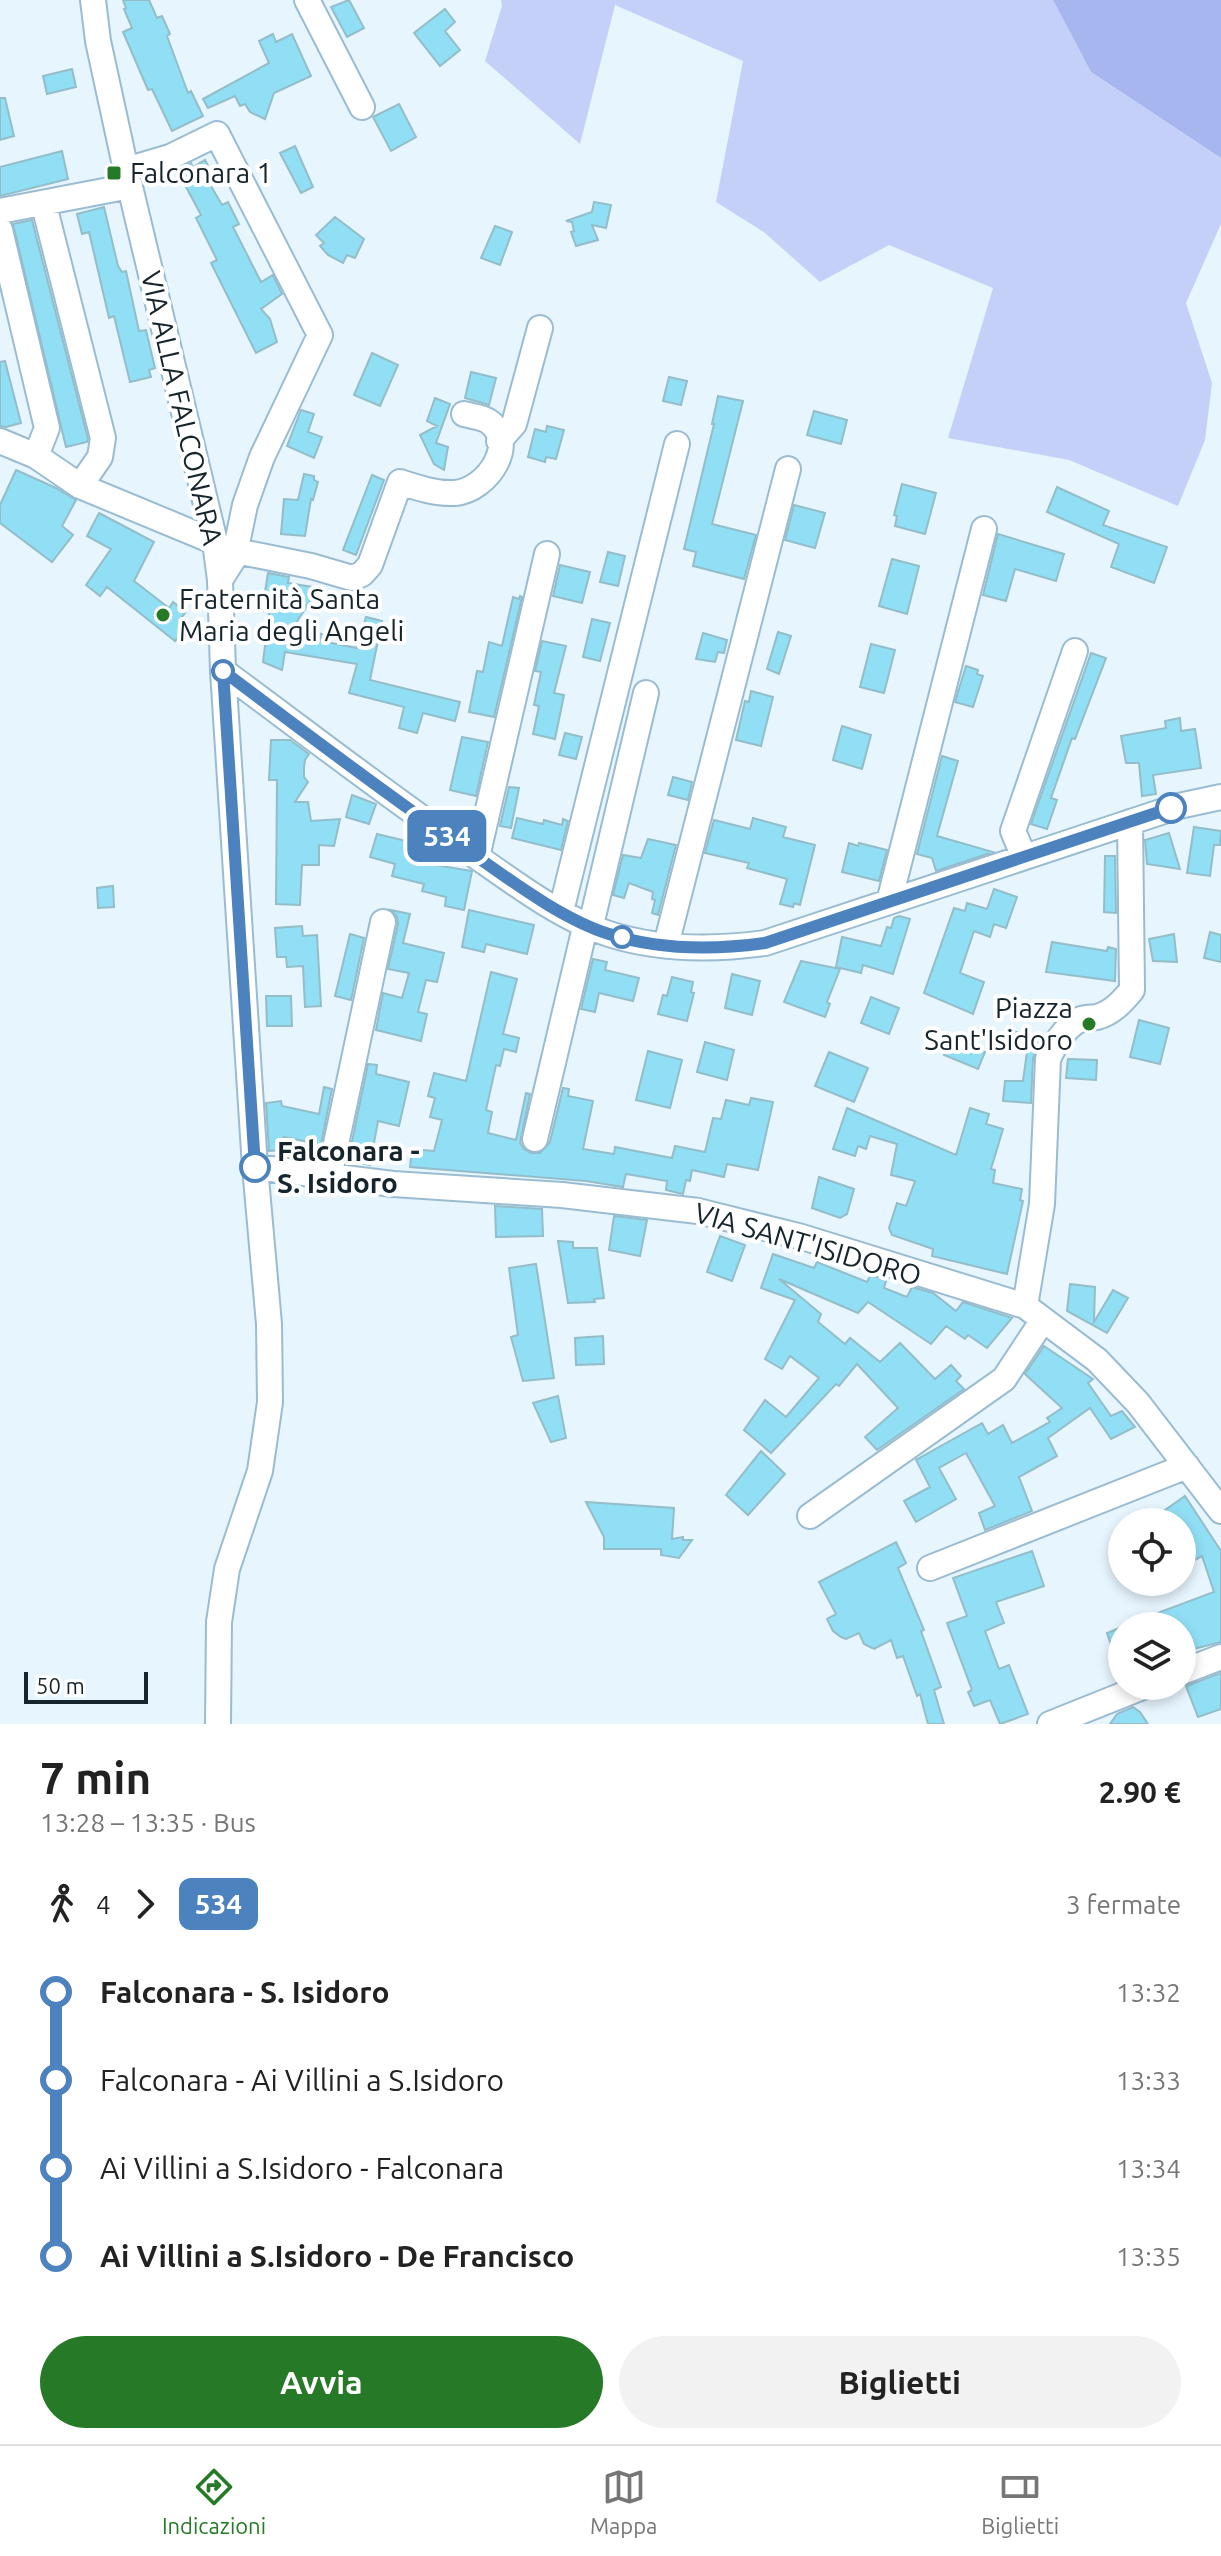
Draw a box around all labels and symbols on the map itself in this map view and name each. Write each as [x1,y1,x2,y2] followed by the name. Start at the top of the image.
[130,157,272,188] place label: Falconara 1
[105,164,123,182] marker: Falconara 1
[136,268,229,548] street label: VIA ALLA FALCONARA
[179,583,404,646] place label: Fraternità Santa Maria degli Angeli
[154,606,172,624] marker: Fraternità Santa Maria degli Angeli
[212,660,234,682] unlabelled marker
[1156,793,1186,823] unlabelled marker
[401,810,493,862] line badge: 534
[611,926,633,948] unlabelled marker
[924,992,1073,1055] place label: Piazza Sant'Isidoro
[1080,1015,1098,1033] marker: Piazza Sant'Isidoro
[277,1135,420,1198] place label: Falconara - S. Isidoro
[240,1152,270,1182] marker: Falconara - S. Isidoro
[691,1196,925,1291] street label: VIA SANT'ISIDORO
[24,1668,148,1704] scale bar

